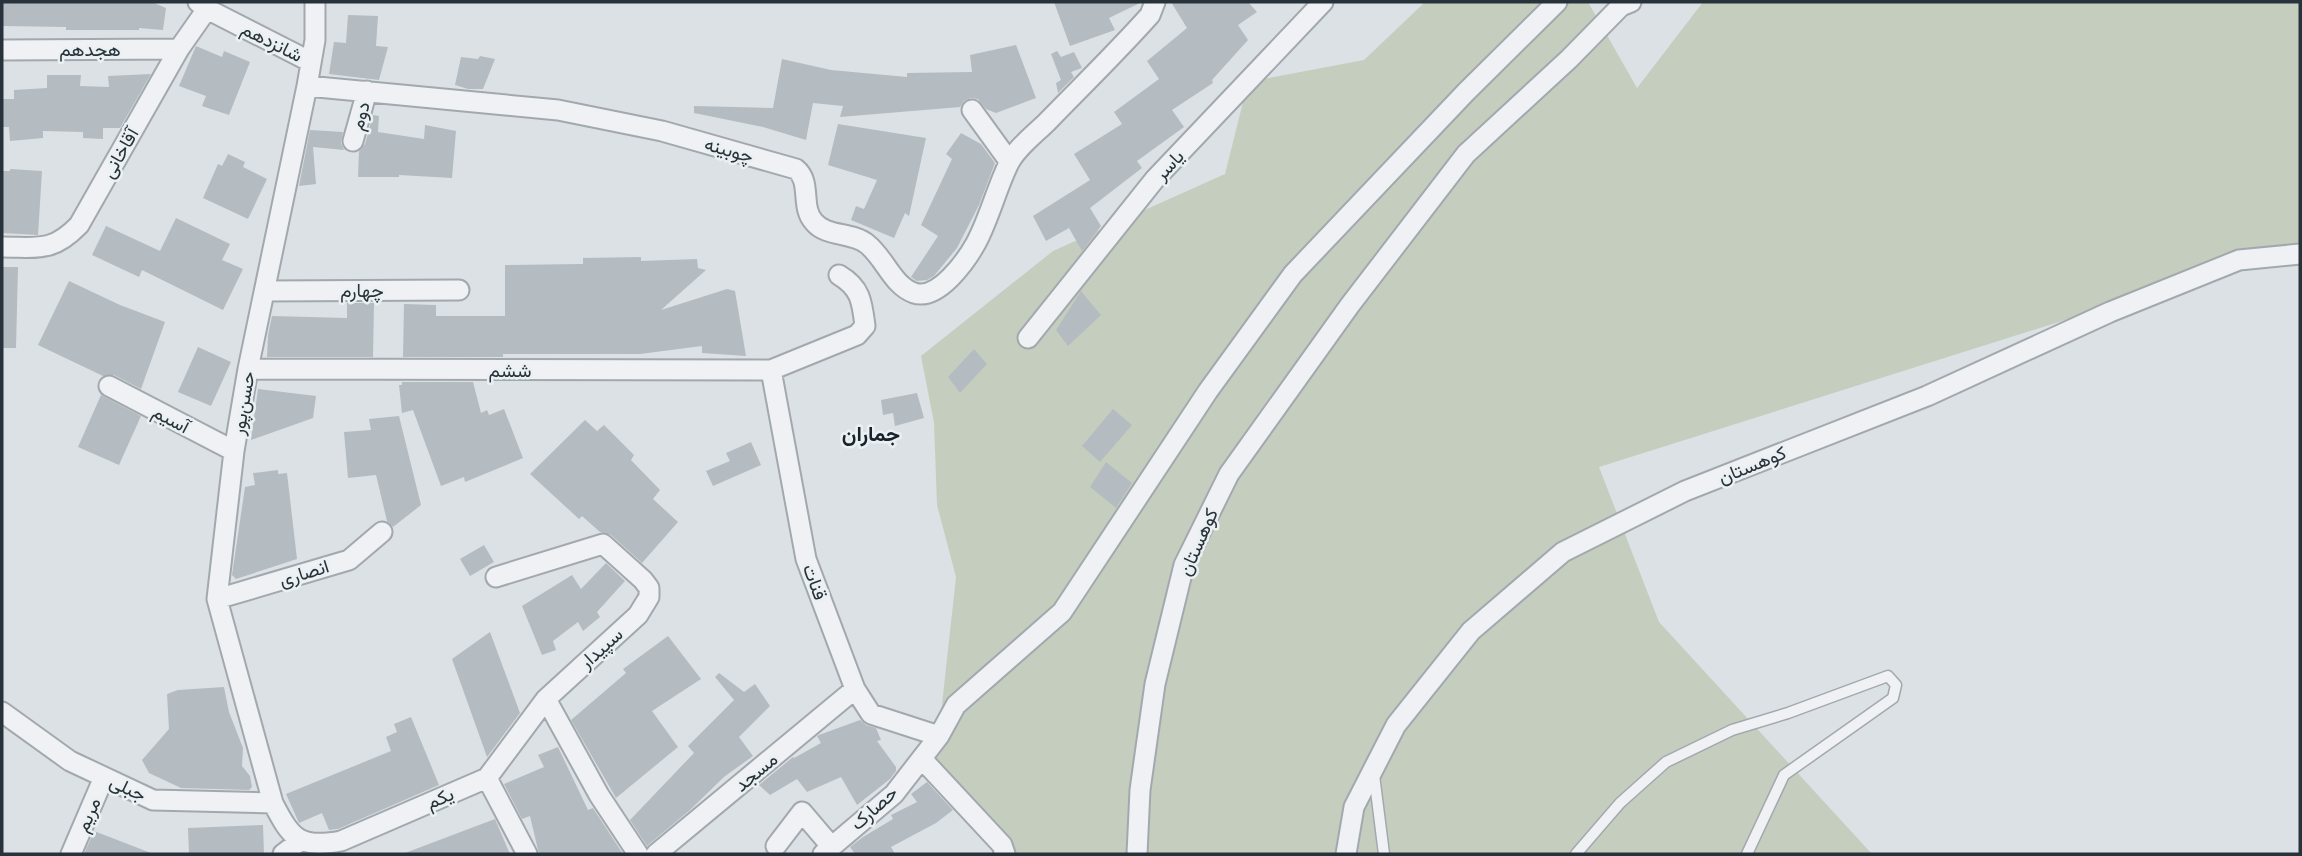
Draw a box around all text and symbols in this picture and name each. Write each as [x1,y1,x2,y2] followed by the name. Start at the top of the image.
[237,17,306,68] street label: شانزدهم
[59,38,121,62] street label: هجدهم
[345,99,376,133] street label: دوم
[96,122,144,182] street label: آقاخانی
[701,132,756,170] street label: چوبینه
[1149,145,1189,186] street label: یاسر
[340,279,384,304] street label: چهارم
[488,359,532,383] street label: ششم
[226,369,262,438] street label: حسن‌پور
[148,400,195,440] street label: آسیم
[842,422,900,447] district label: جماران
[1715,441,1789,489] street label: کوهستان
[1173,505,1223,579] street label: کوهستان
[276,555,332,591] street label: انصاری
[798,561,832,603] street label: قنات
[574,623,629,676] street label: سپیدار
[730,747,782,797] street label: مسجد
[106,770,150,806] street label: جبلی
[846,781,902,835] street label: حصارک
[423,782,458,815] street label: یکم
[70,794,106,836] street label: مریم

